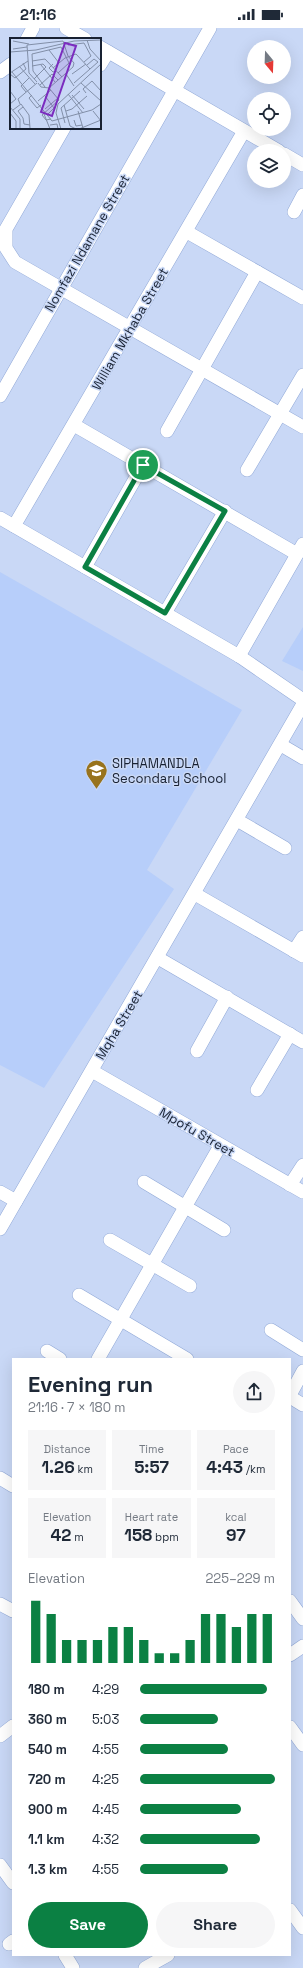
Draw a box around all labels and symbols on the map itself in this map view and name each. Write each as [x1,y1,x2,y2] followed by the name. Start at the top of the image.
[10,38,101,129] inset map
[247,40,291,84] north arrow
[41,171,133,315] street label: Nomfazi Ndamane Street
[88,265,172,393] street label: William Mkhaba Street
[126,448,160,482] pin
[112,755,226,787] place label: SIPHAMANDLA Secondary School
[84,757,110,790] school or university icon: SIPHAMANDLA Secondary School
[92,987,146,1063] street label: Mqha Street
[156,1104,238,1160] street label: Mpofu Street

